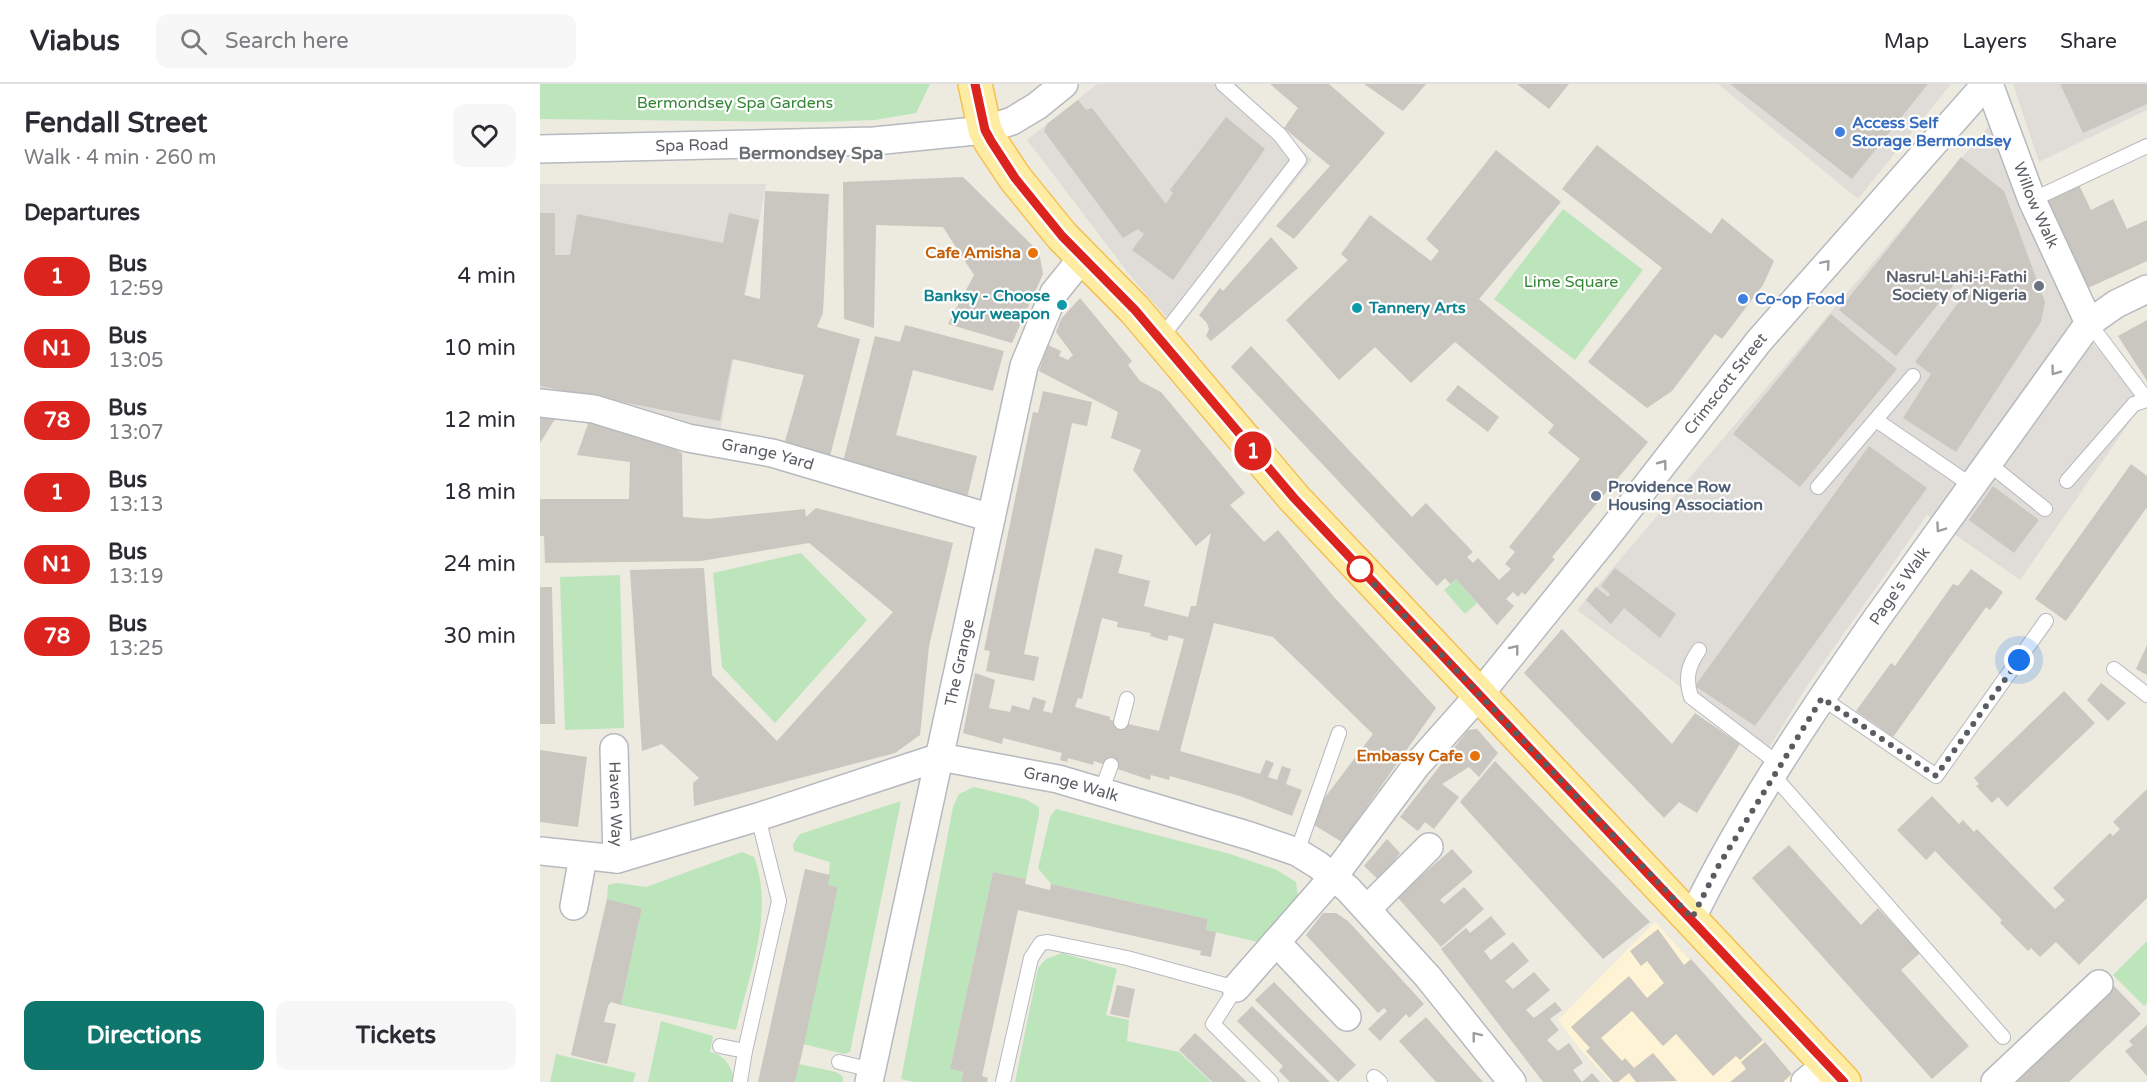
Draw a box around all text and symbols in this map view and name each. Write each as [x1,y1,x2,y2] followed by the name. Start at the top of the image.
[156,14,576,68] search box
[30,24,120,58] text: Viabus
[177,25,210,58] icon: search
[225,28,349,54] text: Search here
[1884,29,1929,54] text: Map
[1962,29,2027,54] text: Layers
[2060,29,2117,54] text: Share
[637,93,833,113] park label: Bermondsey Spa Gardens
[453,104,516,167] button: heart
[24,106,207,140] text: Fendall Street
[1852,113,2012,151] place label: Access Self Storage Bermondsey
[1833,125,1847,139] marker: Access Self Storage Bermondsey
[655,134,729,156] street label: Spa Road
[739,142,883,164] district label: Bermondsey Spa
[24,146,216,170] text: Walk · 4 min · 260 m
[2009,159,2063,252] street label: Willow Walk
[24,200,140,226] text: Departures
[925,243,1021,263] place label: Cafe Amisha
[1026,246,1040,260] marker: Cafe Amisha
[108,251,147,277] text: Bus
[1818,260,1829,271] one-way arrow
[457,263,516,289] text: 4 min
[50,264,64,289] text: 1
[1886,267,2027,305] place label: Nasrul-Lahi-i-Fathi Society of Nigeria
[1524,272,1618,292] park label: Lime Square
[108,277,163,301] text: 12:59
[2032,279,2046,293] marker: Nasrul-Lahi-i-Fathi Society of Nigeria
[923,286,1050,324] place label: Banksy - Choose your weapon
[1755,289,1845,309] place label: Co-op Food
[1736,292,1750,306] marker: Co-op Food
[1055,298,1069,312] marker: Banksy - Choose your weapon
[1368,298,1466,318] place label: Tannery Arts
[1350,301,1364,315] marker: Tannery Arts
[108,323,147,349] text: Bus
[1680,329,1772,439] street label: Crimscott Street
[444,335,516,361] text: 10 min
[42,336,72,361] text: N1
[108,349,163,373] text: 13:05
[2051,364,2062,375] one-way arrow
[108,395,147,421] text: Bus
[444,407,516,433] text: 12 min
[44,408,70,433] text: 78
[108,421,163,445] text: 13:07
[1234,432,1272,470] line badge: 1
[720,434,816,475] street label: Grange Yard
[1246,439,1260,464] text: 1
[1656,460,1667,471] one-way arrow
[108,467,147,493] text: Bus
[1608,477,1763,515] place label: Providence Row Housing Association
[444,479,516,505] text: 18 min
[50,480,64,505] text: 1
[1589,489,1603,503] marker: Providence Row Housing Association
[108,493,163,517] text: 13:13
[1936,522,1947,533] one-way arrow
[108,539,147,565] text: Bus
[1865,543,1934,629] street label: Page's Walk
[444,551,516,577] text: 24 min
[42,552,72,577] text: N1
[1347,556,1373,582] unlabelled marker
[108,565,163,589] text: 13:19
[108,611,147,637] text: Bus
[941,617,979,708] street label: The Grange
[444,623,516,649] text: 30 min
[44,624,70,649] text: 78
[108,637,163,661] text: 13:25
[1508,645,1519,656] one-way arrow
[2004,645,2034,675] your location
[1356,746,1463,766] place label: Embassy Cafe
[1468,749,1482,763] marker: Embassy Cafe
[604,761,627,847] street label: Haven Way
[1022,763,1121,806] street label: Grange Walk
[24,1001,264,1070] button: Directions
[276,1001,516,1070] button: Tickets
[1472,1032,1483,1043] one-way arrow

